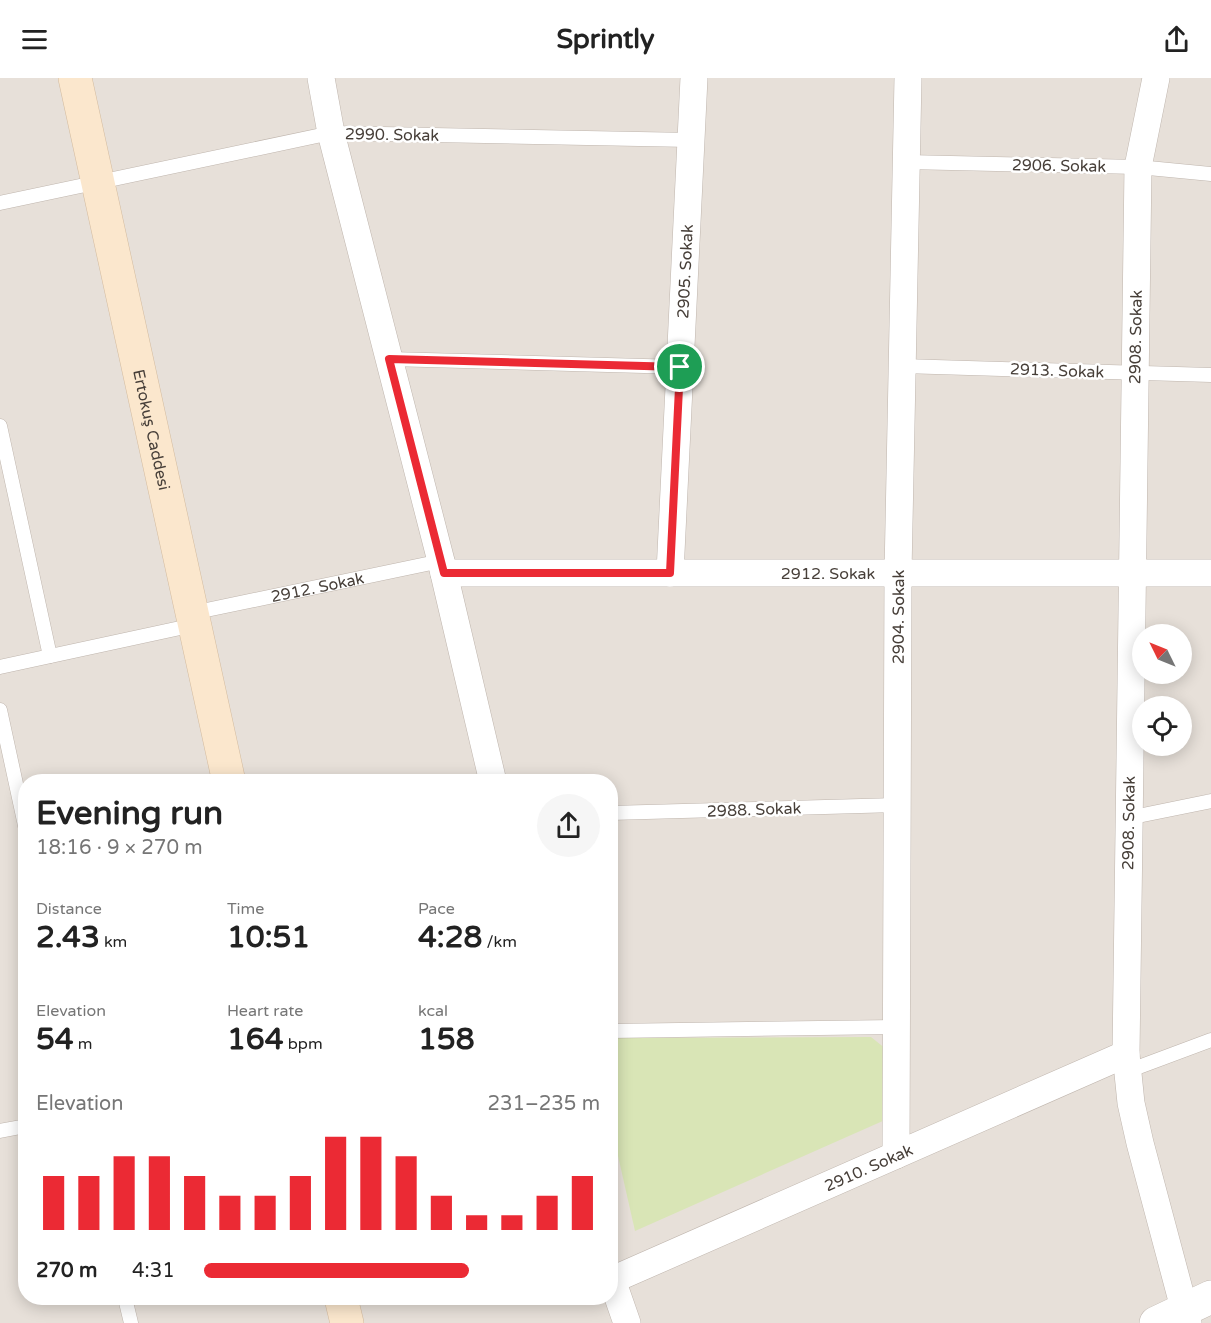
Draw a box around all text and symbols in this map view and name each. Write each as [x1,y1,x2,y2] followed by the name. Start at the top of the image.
[18,23,51,56] icon: menu
[556,23,655,56] text: Sprintly
[1160,23,1193,56] icon: share
[345,124,440,146] street label: 2990. Sokak
[1012,155,1107,177] street label: 2906. Sokak
[673,224,698,319] street label: 2905. Sokak
[1125,289,1147,384] street label: 2908. Sokak
[654,341,705,392] pin
[663,350,696,383] icon: arrive
[1009,359,1105,383] street label: 2913. Sokak
[128,367,174,492] street label: Ertokuş Caddesi
[781,564,876,584] street label: 2912. Sokak
[269,568,366,607] street label: 2912. Sokak
[889,569,909,664] street label: 2904. Sokak
[1132,624,1192,684] north arrow
[1132,624,1192,756] map controls
[1132,696,1192,756] button: locate
[1118,775,1140,870] street label: 2908. Sokak
[36,794,223,833] text: Evening run
[537,794,600,857] button: share
[707,798,802,822] street label: 2988. Sokak
[36,836,203,860] text: 18:16 · 9 × 270 m
[36,899,102,919] text: Distance
[227,899,264,919] text: Time
[418,899,455,919] text: Pace
[36,919,100,956] text: 2.43
[227,919,310,956] text: 10:51
[418,919,482,956] text: 4:28
[100,932,127,952] text: km
[482,932,517,952] text: /km
[36,1001,106,1021] text: Elevation
[227,1001,303,1021] text: Heart rate
[418,1001,448,1021] text: kcal
[36,1021,74,1058] text: 54
[227,1021,284,1058] text: 164
[418,1021,475,1058] text: 158
[74,1034,93,1054] text: m
[284,1034,323,1054] text: bpm
[36,1092,123,1116] text: Elevation
[487,1092,600,1116] text: 231–235 m
[821,1140,916,1196] street label: 2910. Sokak
[36,1259,97,1283] text: 270 m
[132,1259,175,1283] text: 4:31

